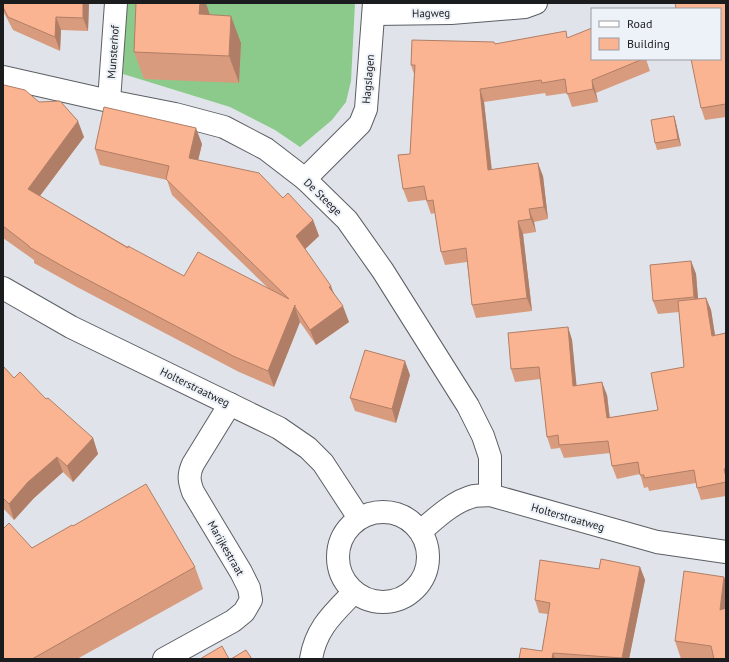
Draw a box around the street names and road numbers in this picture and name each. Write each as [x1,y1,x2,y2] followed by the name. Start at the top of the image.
[412,6,450,20] street label: Hagweg
[104,24,122,79] street label: Munsterhof
[359,54,377,104] street label: Hagslagen
[301,175,345,219] street label: De Steege
[158,364,232,410] street label: Holterstraatweg
[530,500,606,534] street label: Holterstraatweg
[205,518,248,578] street label: Marijkestraat

